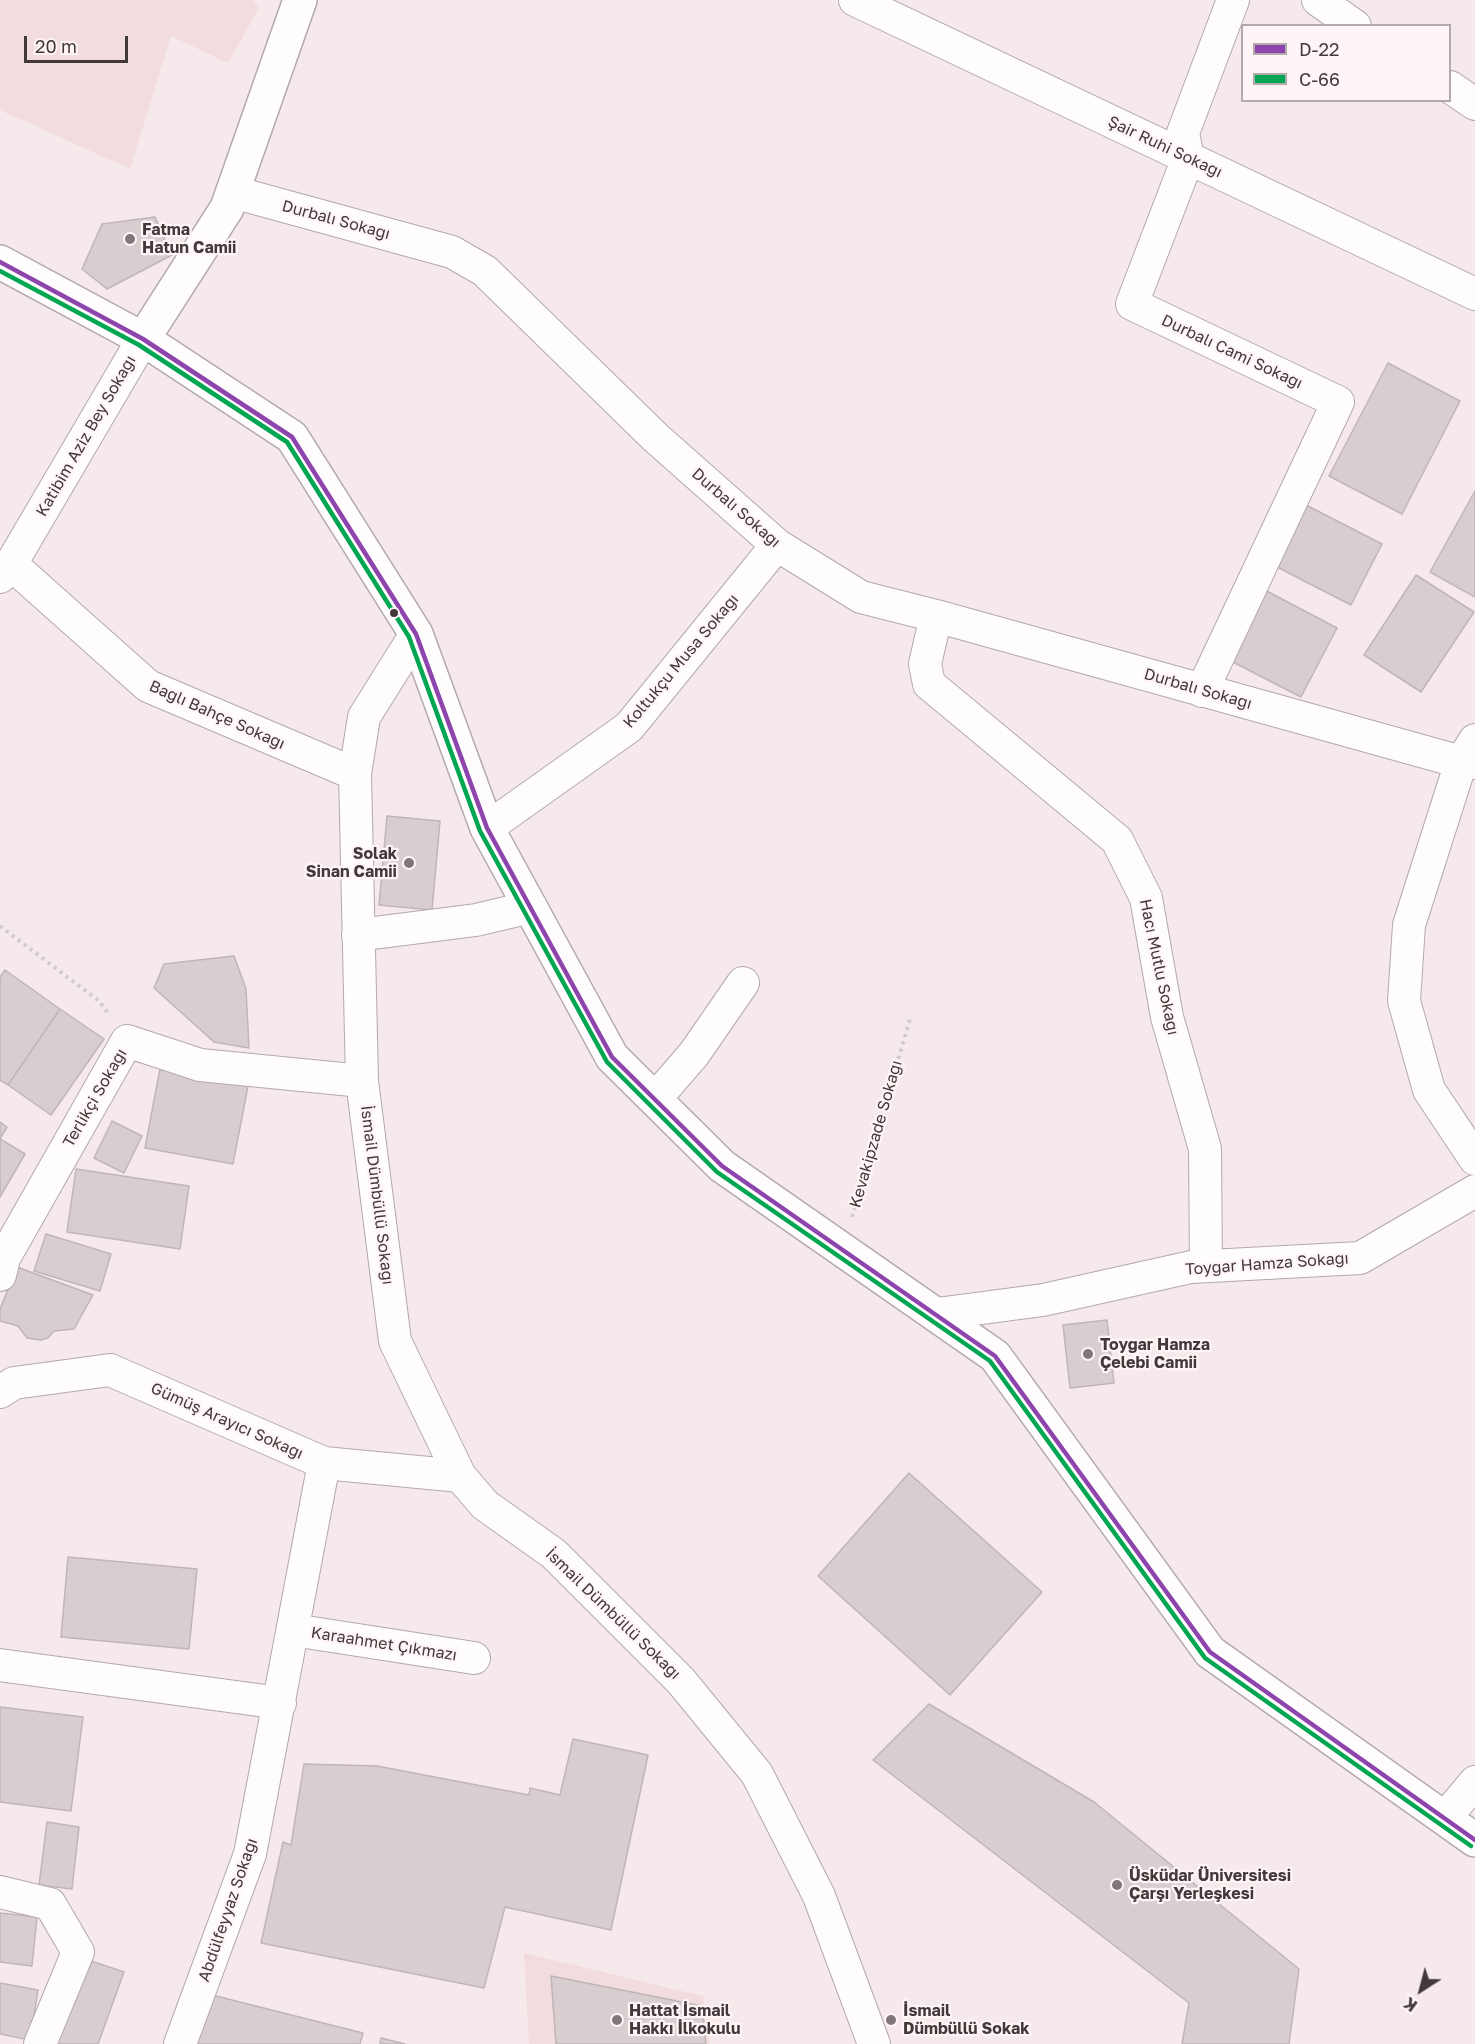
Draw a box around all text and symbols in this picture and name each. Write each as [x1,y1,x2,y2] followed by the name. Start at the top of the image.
[27,24,130,62] scale bar
[1241,24,1451,102] legend
[35,35,77,57] text: 20 m
[1299,38,1339,60] text: D-22
[1299,68,1340,90] text: C-66
[1105,112,1225,182] street label: Şair Ruhi Sokağı
[280,196,392,244] street label: Durbalı Sokağı
[142,220,236,258] place label: Fatma Hatun Camii
[123,232,137,246] marker: Fatma Hatun Camii
[1158,311,1306,393] street label: Durbalı Cami Sokağı
[32,352,140,520] street label: Katibim Aziz Bey Sokağı
[688,464,784,552] street label: Durbalı Sokağı
[619,590,743,732] street label: Koltukçu Musa Sokağı
[388,607,400,619] unlabelled marker
[1142,664,1254,714] street label: Durbalı Sokağı
[146,676,288,754] street label: Bağlı Bahçe Sokağı
[306,844,397,882] place label: Solak Sinan Camii
[402,856,416,870] marker: Solak Sinan Camii
[1135,897,1183,1037] street label: Hacı Mutlu Sokağı
[59,1045,131,1151] street label: Terlikçi Sokağı
[846,1058,906,1210] street label: Kevakipzade Sokağı
[356,1104,398,1286] street label: İsmail Dümbüllü Sokağı
[1185,1249,1349,1279] street label: Toygar Hamza Sokağı
[1100,1335,1210,1373] place label: Toygar Hamza Çelebi Camii
[1081,1347,1095,1361] marker: Toygar Hamza Çelebi Camii
[148,1379,306,1463] street label: Gümüş Arayıcı Sokağı
[541,1544,685,1684] street label: İsmail Dümbüllü Sokağı
[310,1623,458,1665] street label: Karaahmet Çıkmazı
[194,1836,262,1984] street label: Abdülfeyyaz Sokağı
[1129,1866,1291,1904] place label: Üsküdar Üniversitesi Çarşı Yerleşkesi
[1110,1878,1124,1892] marker: Üsküdar Üniversitesi Çarşı Yerleşkesi
[1391,1960,1451,2020] north arrow
[1400,1993,1421,2016] text: K
[629,2001,740,2039] place label: Hattat İsmail Hakkı İlkokulu
[903,2001,1030,2039] place label: İsmail Dümbüllü Sokak
[610,2013,624,2027] marker: Hattat İsmail Hakkı İlkokulu
[884,2013,898,2027] marker: İsmail Dümbüllü Sokak

